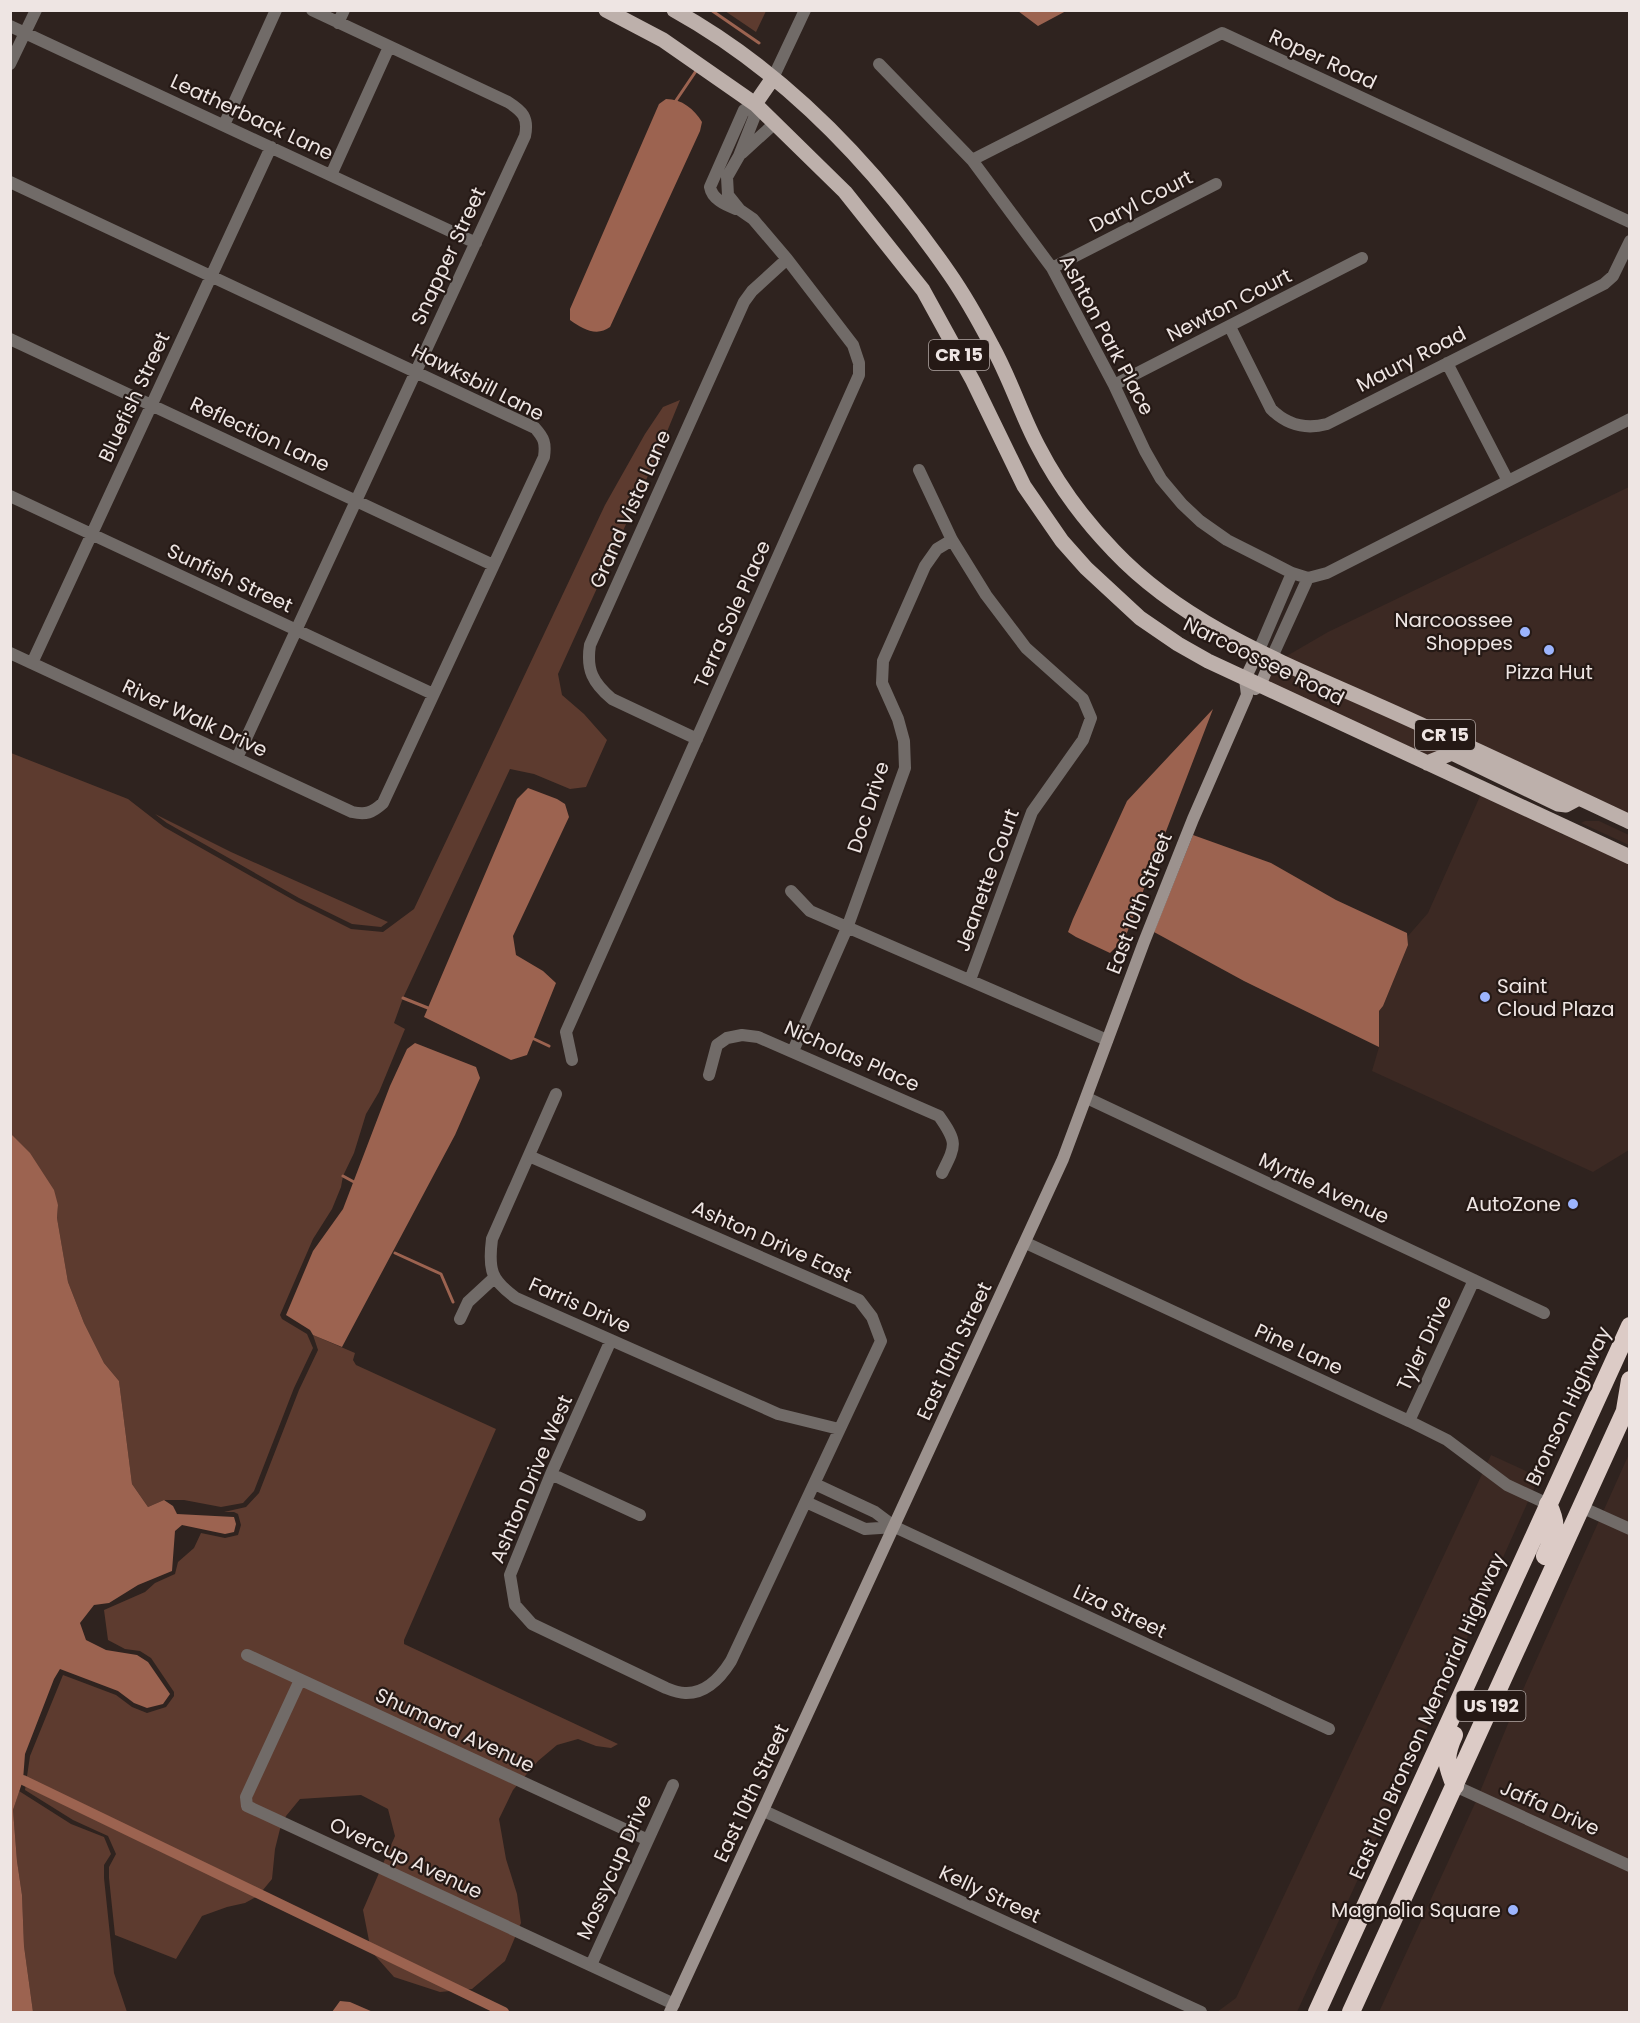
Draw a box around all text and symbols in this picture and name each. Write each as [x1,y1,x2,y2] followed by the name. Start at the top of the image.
[1265,22,1381,96] street label: Roper Road
[166,67,338,167] street label: Leatherback Lane
[1085,163,1197,239] street label: Daryl Court
[404,183,492,329] street label: Snapper Street
[1053,250,1161,420] street label: Ashton Park Place
[1162,261,1296,349] street label: Newton Court
[1351,319,1471,399] street label: Maury Road
[92,327,176,467] street label: Bluefish Street
[407,337,549,427] street label: Hawksbill Lane
[929,340,989,370] road number: CR 15
[186,389,334,479] street label: Reflection Lane
[583,425,677,593] street label: Grand Vista Lane
[687,536,777,692] street label: Terra Sole Place
[162,537,298,619] street label: Sunfish Street
[1395,606,1513,657] place label: Narcoossee Shoppes
[1179,610,1349,712] street label: Narcoossee Road
[1518,625,1532,639] marker: Narcoossee Shoppes
[1542,643,1556,657] marker: Pizza Hut
[1505,658,1593,686] place label: Pizza Hut
[118,672,272,764] street label: River Walk Drive
[1415,720,1475,750] road number: CR 15
[840,758,896,856] street label: Doc Drive
[948,805,1026,955] street label: Jeanette Court
[1099,828,1179,978] street label: East 10th Street
[1497,972,1614,1023] place label: Saint Cloud Plaza
[1478,990,1492,1004] marker: Saint Cloud Plaza
[780,1014,924,1098] street label: Nicholas Place
[1254,1146,1394,1230] street label: Myrtle Avenue
[1466,1190,1561,1218] place label: AutoZone
[688,1193,856,1289] street label: Ashton Drive East
[1566,1197,1580,1211] marker: AutoZone
[524,1270,636,1340] street label: Farris Drive
[910,1277,998,1425] street label: East 10th Street
[1390,1291,1458,1395] street label: Tyler Drive
[1250,1316,1348,1382] street label: Pine Lane
[1519,1322,1617,1490] street label: Bronson Highway
[483,1391,579,1567] street label: Ashton Drive West
[1342,1548,1512,1884] street label: East Irlo Bronson Memorial Highway
[1069,1577,1171,1645] street label: Liza Street
[371,1681,539,1779] street label: Shumard Avenue
[1456,1691,1526,1721] road number: US 192
[707,1719,795,1867] street label: East 10th Street
[1496,1774,1604,1842] street label: Jaffa Drive
[569,1790,659,1944] street label: Mossycup Drive
[325,1810,487,1906] street label: Overcup Avenue
[935,1858,1045,1930] street label: Kelly Street
[1331,1896,1501,1924] place label: Magnolia Square
[1506,1903,1520,1917] marker: Magnolia Square

